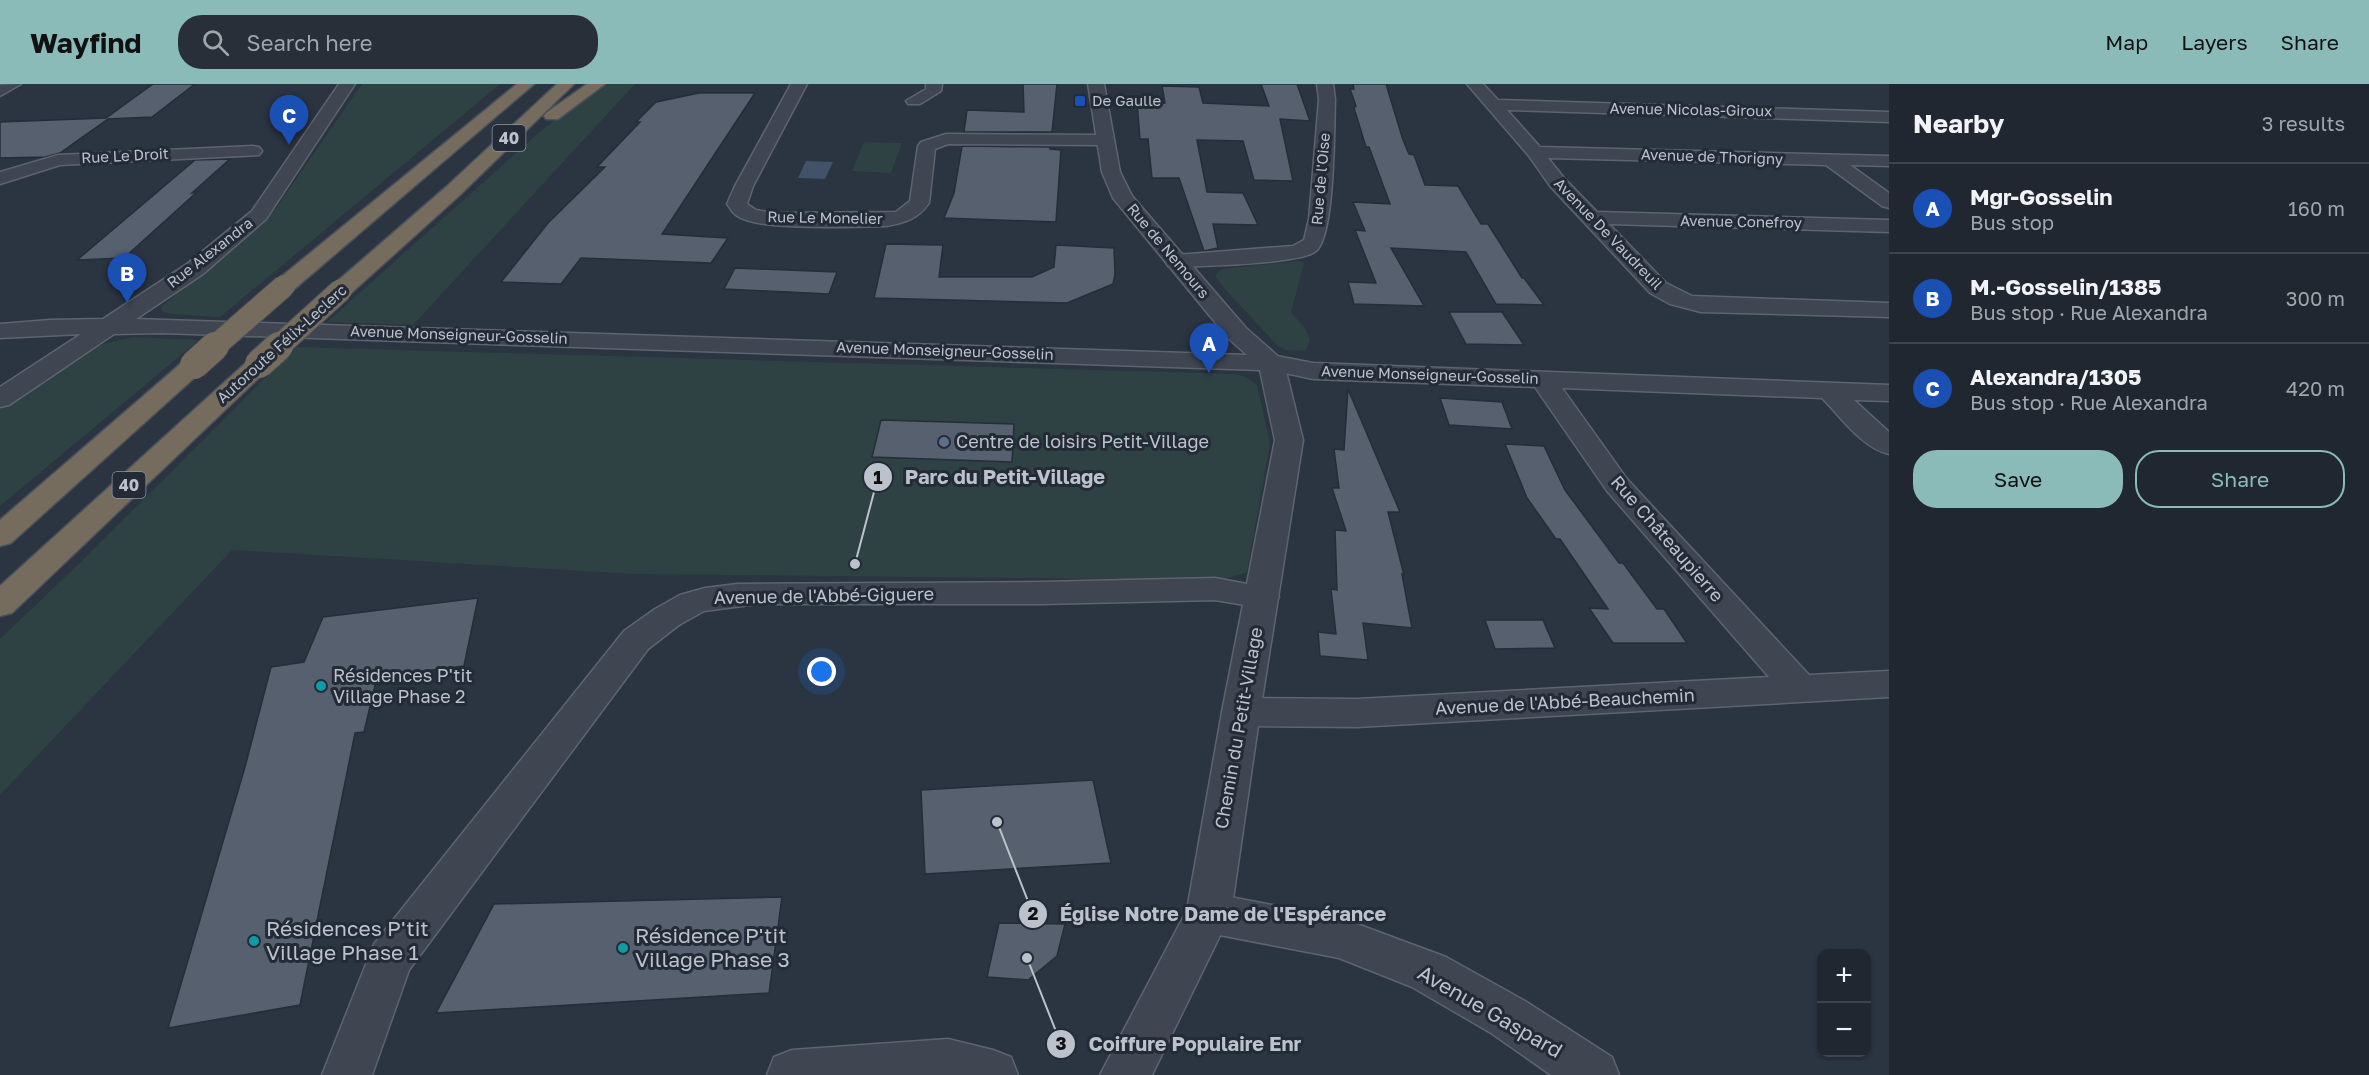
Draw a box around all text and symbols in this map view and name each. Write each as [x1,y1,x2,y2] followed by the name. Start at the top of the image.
[178,15,598,69] search box
[30,26,142,59] text: Wayfind
[199,26,232,59] icon: search
[247,29,373,56] text: Search here
[2105,29,2148,55] text: Map
[2181,29,2248,55] text: Layers
[2281,29,2339,55] text: Share
[1092,91,1162,109] place label: De Gaulle
[1073,94,1087,108] marker: De Gaulle
[270,95,308,145] pin: C
[1609,99,1773,119] street label: Avenue Nicolas-Giroux
[1913,108,2004,139] text: Nearby
[2262,111,2345,135] text: 3 results
[492,125,526,151] road number: 40
[1307,132,1333,226] street label: Rue de l'Oise
[81,144,169,166] street label: Rue Le Droit
[1641,145,1784,167] street label: Avenue de Thorigny
[1551,174,1667,293] street label: Avenue De Vaudreuil
[1970,183,2113,210] text: Mgr-Gosselin
[1925,196,1940,220] text: A
[2288,196,2345,220] text: 160 m
[1124,199,1214,302] street label: Rue de Nemours
[767,207,883,227] street label: Rue Le Monelier
[1970,210,2054,234] text: Bus stop
[1680,211,1803,231] street label: Avenue Conefroy
[163,213,256,291] street label: Rue Alexandra
[108,254,146,303] pin: B
[1970,273,2162,300] text: M.-Gosselin/1385
[213,280,350,406] street label: Autoroute Félix-Leclerc
[1925,286,1940,310] text: B
[2286,286,2345,310] text: 300 m
[1970,300,2208,324] text: Bus stop · Rue Alexandra
[350,321,568,347] street label: Avenue Monseigneur-Gosselin
[1190,324,1228,373] pin: A
[836,337,1054,363] street label: Avenue Monseigneur-Gosselin
[1321,361,1539,387] street label: Avenue Monseigneur-Gosselin
[1970,363,2141,390] text: Alexandra/1305
[1925,376,1940,400] text: C
[2286,376,2345,400] text: 420 m
[1970,390,2208,414] text: Bus stop · Rue Alexandra
[956,430,1209,452] place label: Centre de loisirs Petit-Village
[937,435,951,449] marker: Centre de loisirs Petit-Village
[1913,450,2123,508] button: Save
[2135,450,2345,508] button: Share
[863,458,1117,496] callout: Parc du Petit-Village
[905,464,1105,488] text: Parc du Petit-Village
[873,466,883,488] text: 1
[1607,471,1729,606] street label: Rue Châteaupierre
[112,472,146,498] road number: 40
[714,582,934,608] street label: Avenue de l'Abbé-Giguere
[1209,625,1267,830] street label: Chemin du Petit-Village
[807,657,836,686] your location
[333,664,472,707] place label: Résidences P'tit Village Phase 2
[314,679,328,693] marker: Résidences P'tit Village Phase 2
[1435,683,1695,719] street label: Avenue de l'Abbé-Beauchemin
[1018,895,1398,933] callout: Église Notre Dame de l'Espérance
[1060,901,1387,925] text: Église Notre Dame de l'Espérance
[1028,902,1039,924] text: 2
[266,915,429,965] place label: Résidences P'tit Village Phase 1
[635,922,790,972] place label: Résidence P'tit Village Phase 3
[247,934,261,948] marker: Résidences P'tit Village Phase 1
[616,941,630,955] marker: Résidence P'tit Village Phase 3
[1817,949,1871,1057] map controls
[1817,949,1871,1003] button: +
[1413,959,1568,1063] street label: Avenue Gaspard
[1817,1003,1871,1057] button: −
[1046,1025,1313,1063] callout: Coiffure Populaire Enr
[1089,1031,1302,1055] text: Coiffure Populaire Enr
[1056,1032,1067,1054] text: 3

